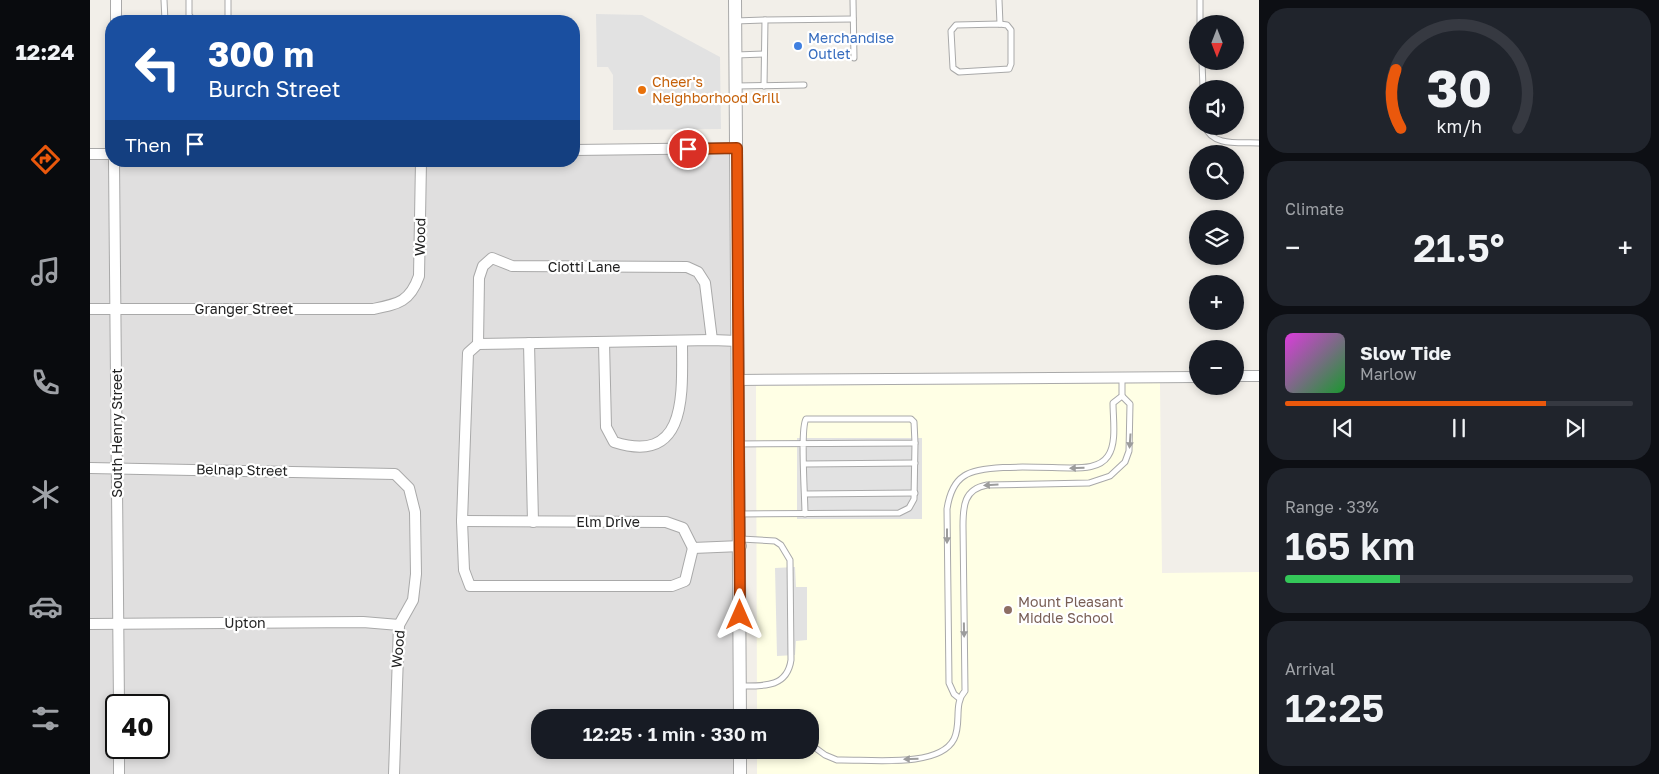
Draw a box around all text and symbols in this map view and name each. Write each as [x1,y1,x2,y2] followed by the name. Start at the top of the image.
[1189,15,1244,70] north arrow
[1189,15,1244,395] map controls
[808,29,894,62] place label: Merchandise Outlet
[208,33,314,75] text: 300 m
[125,35,190,100] icon: left
[16,38,74,65] text: 12:24
[792,40,804,52] marker: Merchandise Outlet
[1426,56,1492,118] text: 30
[652,73,780,106] place label: Cheer's Neighborhood Grill
[208,75,341,102] text: Burch Street
[1189,80,1244,135] button: sound
[636,84,648,96] marker: Cheer's Neighborhood Grill
[1436,115,1482,137] text: km/h
[667,128,709,170] pin
[181,130,209,158] icon: arrive
[125,133,171,156] text: Then
[674,135,702,163] icon: arrive
[28,142,63,177] icon: directions
[1189,145,1244,200] button: search
[1285,199,1344,219] text: Climate
[1189,210,1244,265] button: layers
[411,218,428,256] street label: Wood
[1413,225,1505,270] text: 21.5°
[1285,231,1300,264] text: −
[1618,231,1633,264] text: +
[28,254,63,289] icon: music
[548,258,620,275] street label: Ciotti Lane
[1189,275,1244,330] button: +
[195,300,293,317] street label: Granger Street
[1189,340,1244,395] button: −
[1360,341,1451,364] text: Slow Tide
[1360,364,1416,384] text: Marlow
[28,365,63,400] icon: phone
[108,368,125,498] street label: South Henry Street
[1329,414,1357,442] icon: previous
[1445,414,1473,442] icon: pause
[1561,414,1589,442] icon: next
[1126,433,1134,449] one-way arrow
[196,460,288,479] street label: Belnap Street
[1069,464,1085,472] one-way arrow
[28,477,63,512] icon: climate
[983,481,999,489] one-way arrow
[1285,497,1379,517] text: Range · 33%
[576,513,640,530] street label: Elm Drive
[1285,523,1415,568] text: 165 km
[943,528,951,544] one-way arrow
[713,588,765,640] position arrow
[28,589,63,624] icon: car
[1018,593,1123,626] place label: Mount Pleasant Middle School
[1002,604,1014,616] marker: Mount Pleasant Middle School
[224,614,266,631] street label: Upton
[960,622,968,638] one-way arrow
[387,629,408,669] street label: Wood
[1285,659,1335,679] text: Arrival
[1285,685,1384,730] text: 12:25
[105,694,170,759] speed limit sign: 40
[28,701,63,736] icon: filters
[583,722,767,745] text: 12:25 · 1 min · 330 m
[903,755,919,763] one-way arrow

